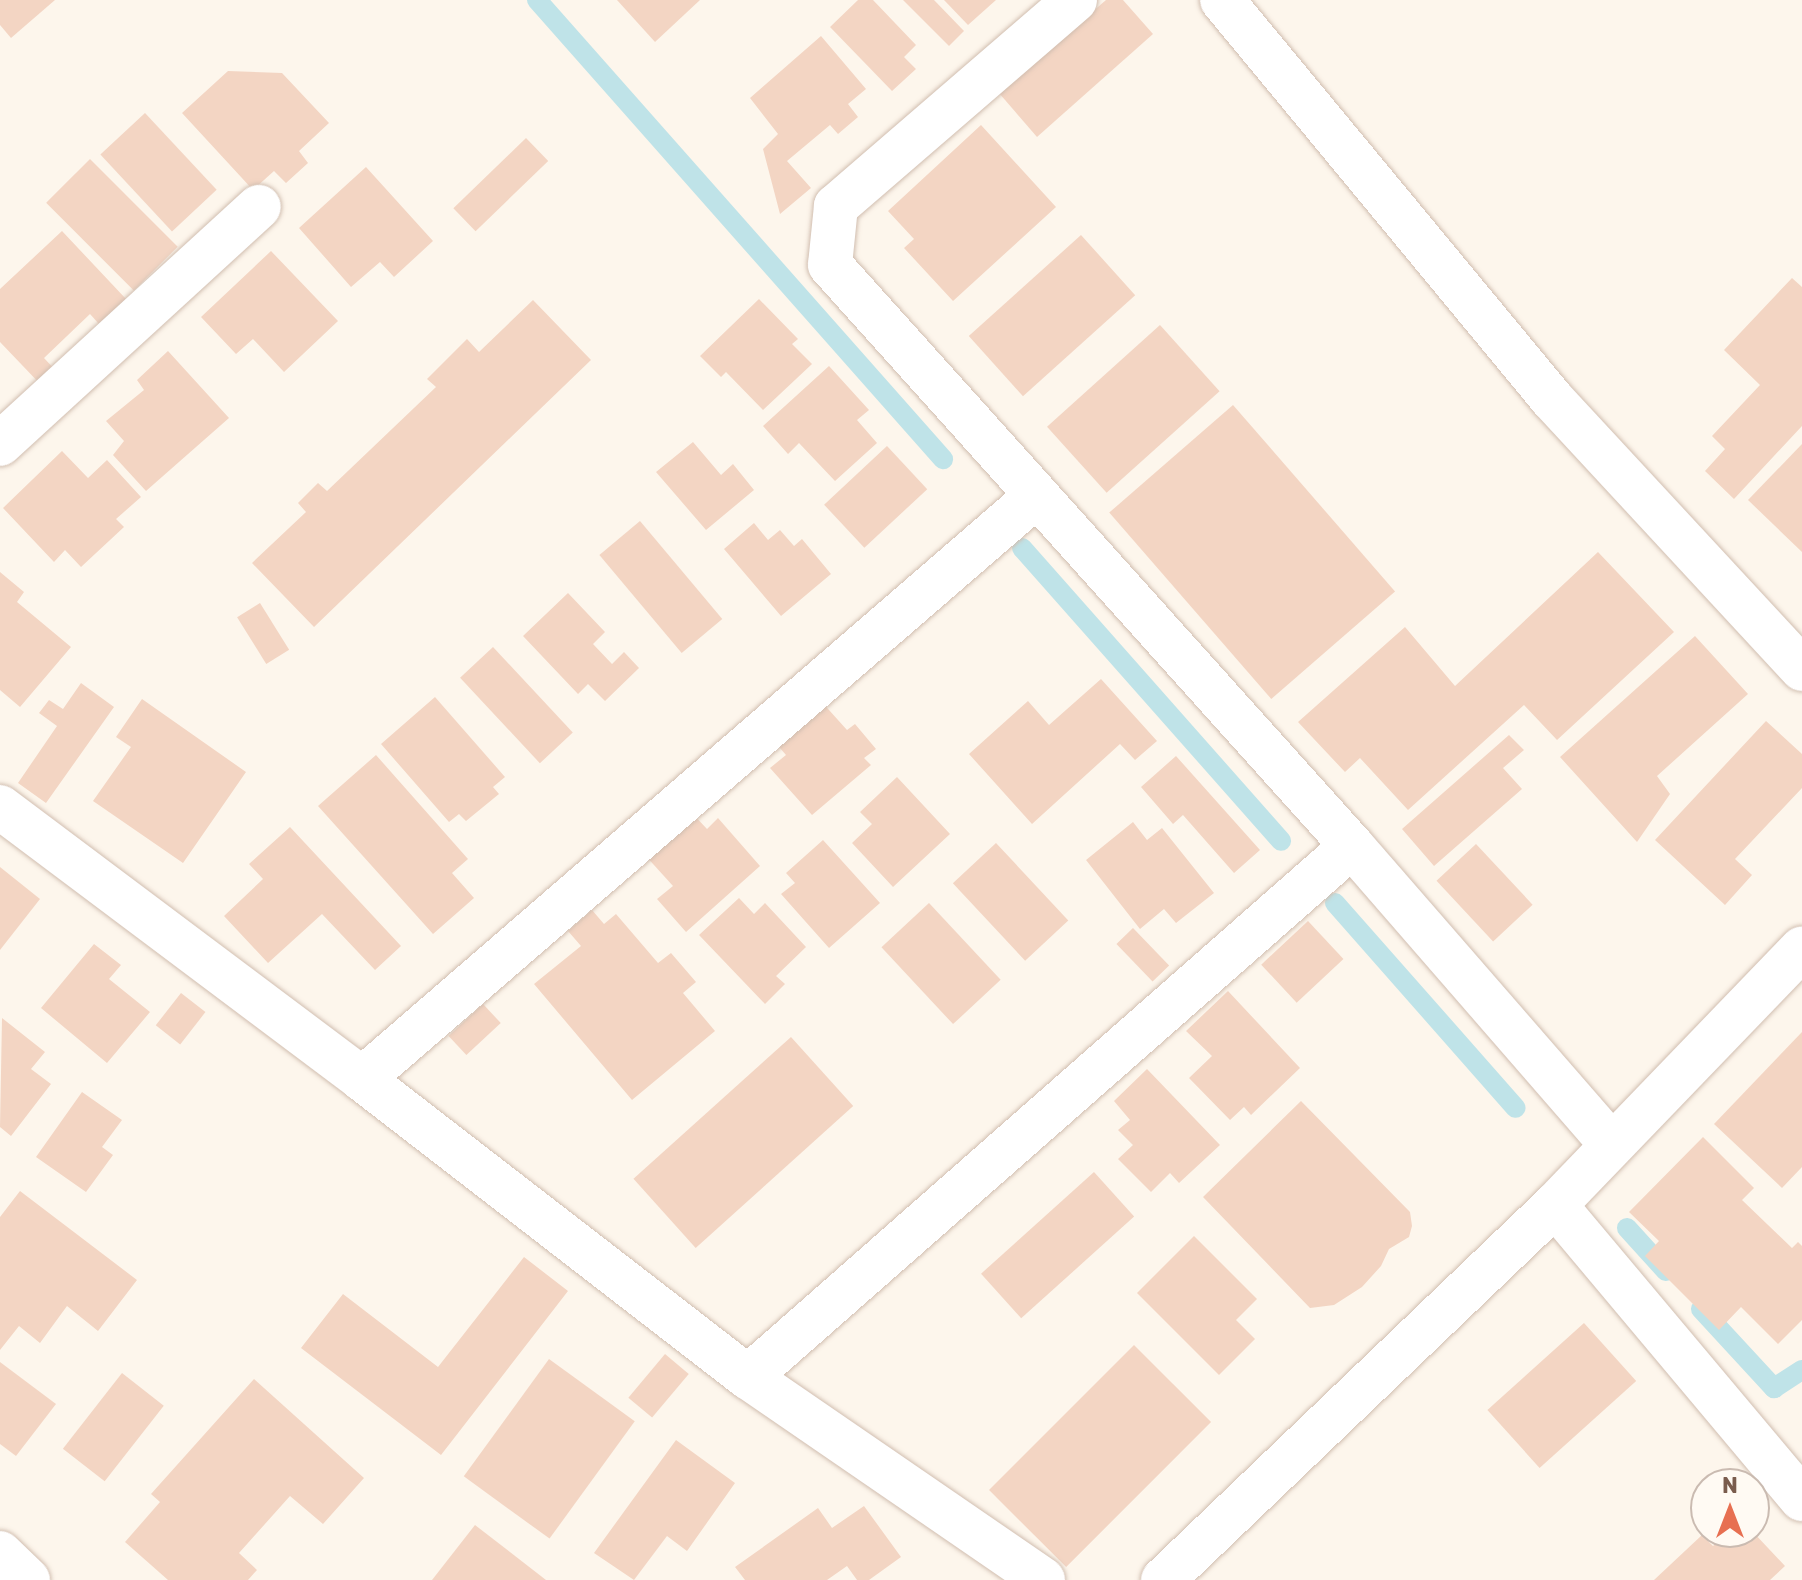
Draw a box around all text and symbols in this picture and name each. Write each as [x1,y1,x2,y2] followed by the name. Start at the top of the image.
[1690,1468,1770,1548] north arrow
[1722,1472,1738,1499] text: N

